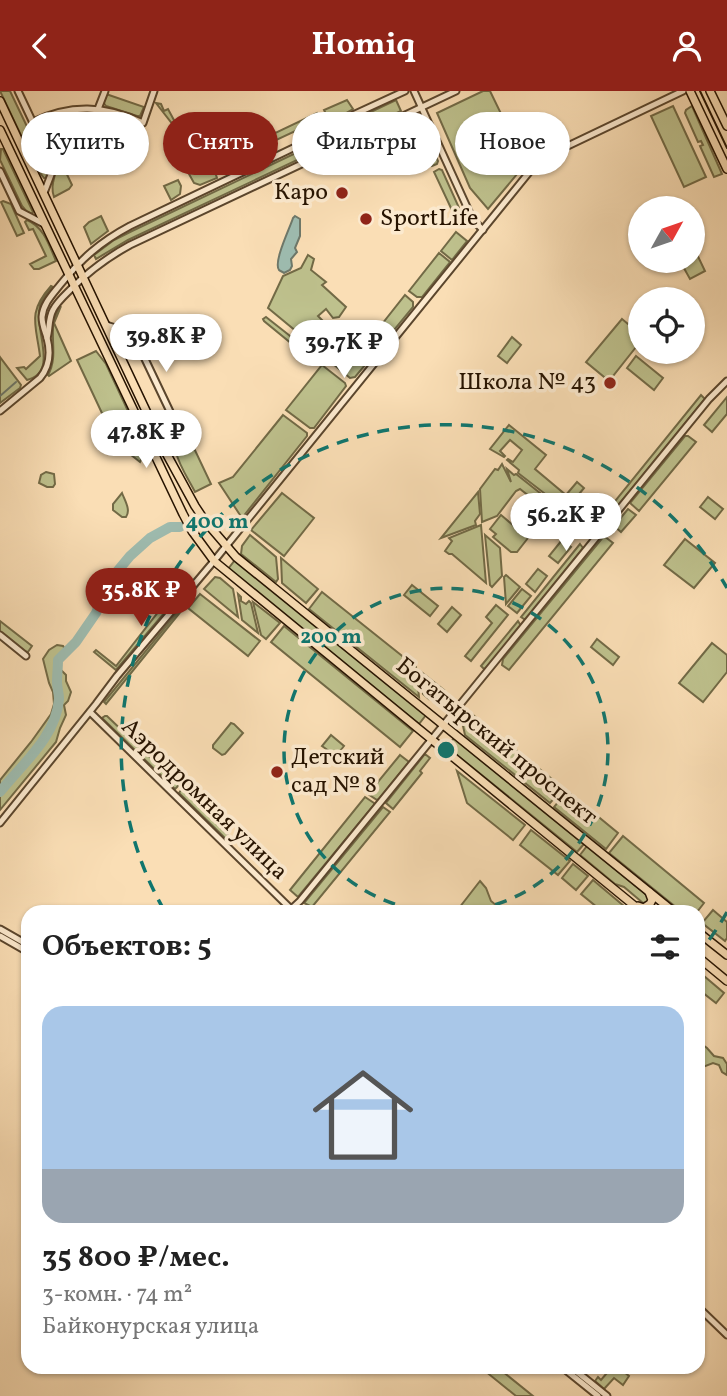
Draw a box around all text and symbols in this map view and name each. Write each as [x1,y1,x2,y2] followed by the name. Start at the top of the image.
[312,24,415,68] text: Homiq
[21,27,59,65] icon: back
[668,27,706,65] icon: person
[21,112,149,175] chip: Купить
[163,112,278,175] chip: Снять
[292,112,441,175] chip: Фильтры
[455,112,570,175] chip: Новое
[274,176,328,210] place label: Каро
[334,185,350,201] marker: Каро
[628,196,705,273] north arrow
[628,196,705,364] map controls
[380,202,479,236] place label: SportLife
[358,211,374,227] marker: SportLife
[628,287,705,364] button: locate
[101,315,231,374] pin: 39.8K ₽
[126,321,206,353] text: 39.8K ₽
[279,321,409,380] pin: 39.7K ₽
[305,327,383,359] text: 39.7K ₽
[458,366,596,400] place label: Школа № 43
[602,375,618,391] marker: Школа № 43
[81,411,211,470] pin: 47.8K ₽
[107,417,185,449] text: 47.8K ₽
[501,493,631,553] pin: 56.2K ₽
[526,500,606,532] text: 56.2K ₽
[186,508,248,537] text: 400 m
[76,568,206,628] pin: 35.8K ₽
[102,575,180,607] text: 35.8K ₽
[300,623,362,652] text: 200 m
[388,650,604,834] street label: Богатырский проспект
[113,711,295,889] street label: Аэродромная улица
[434,738,458,762] centre of rings
[291,741,384,803] place label: Детский сад № 8
[269,764,285,780] marker: Детский сад № 8
[42,926,212,968] text: Объектов: 5
[646,928,684,966] icon: filters
[300,1052,426,1178] icon: home
[42,1237,230,1279] text: 35 800 ₽/мес.
[42,1279,192,1311] text: 3-комн. · 74 m²
[42,1311,259,1343] text: Байконурская улица

